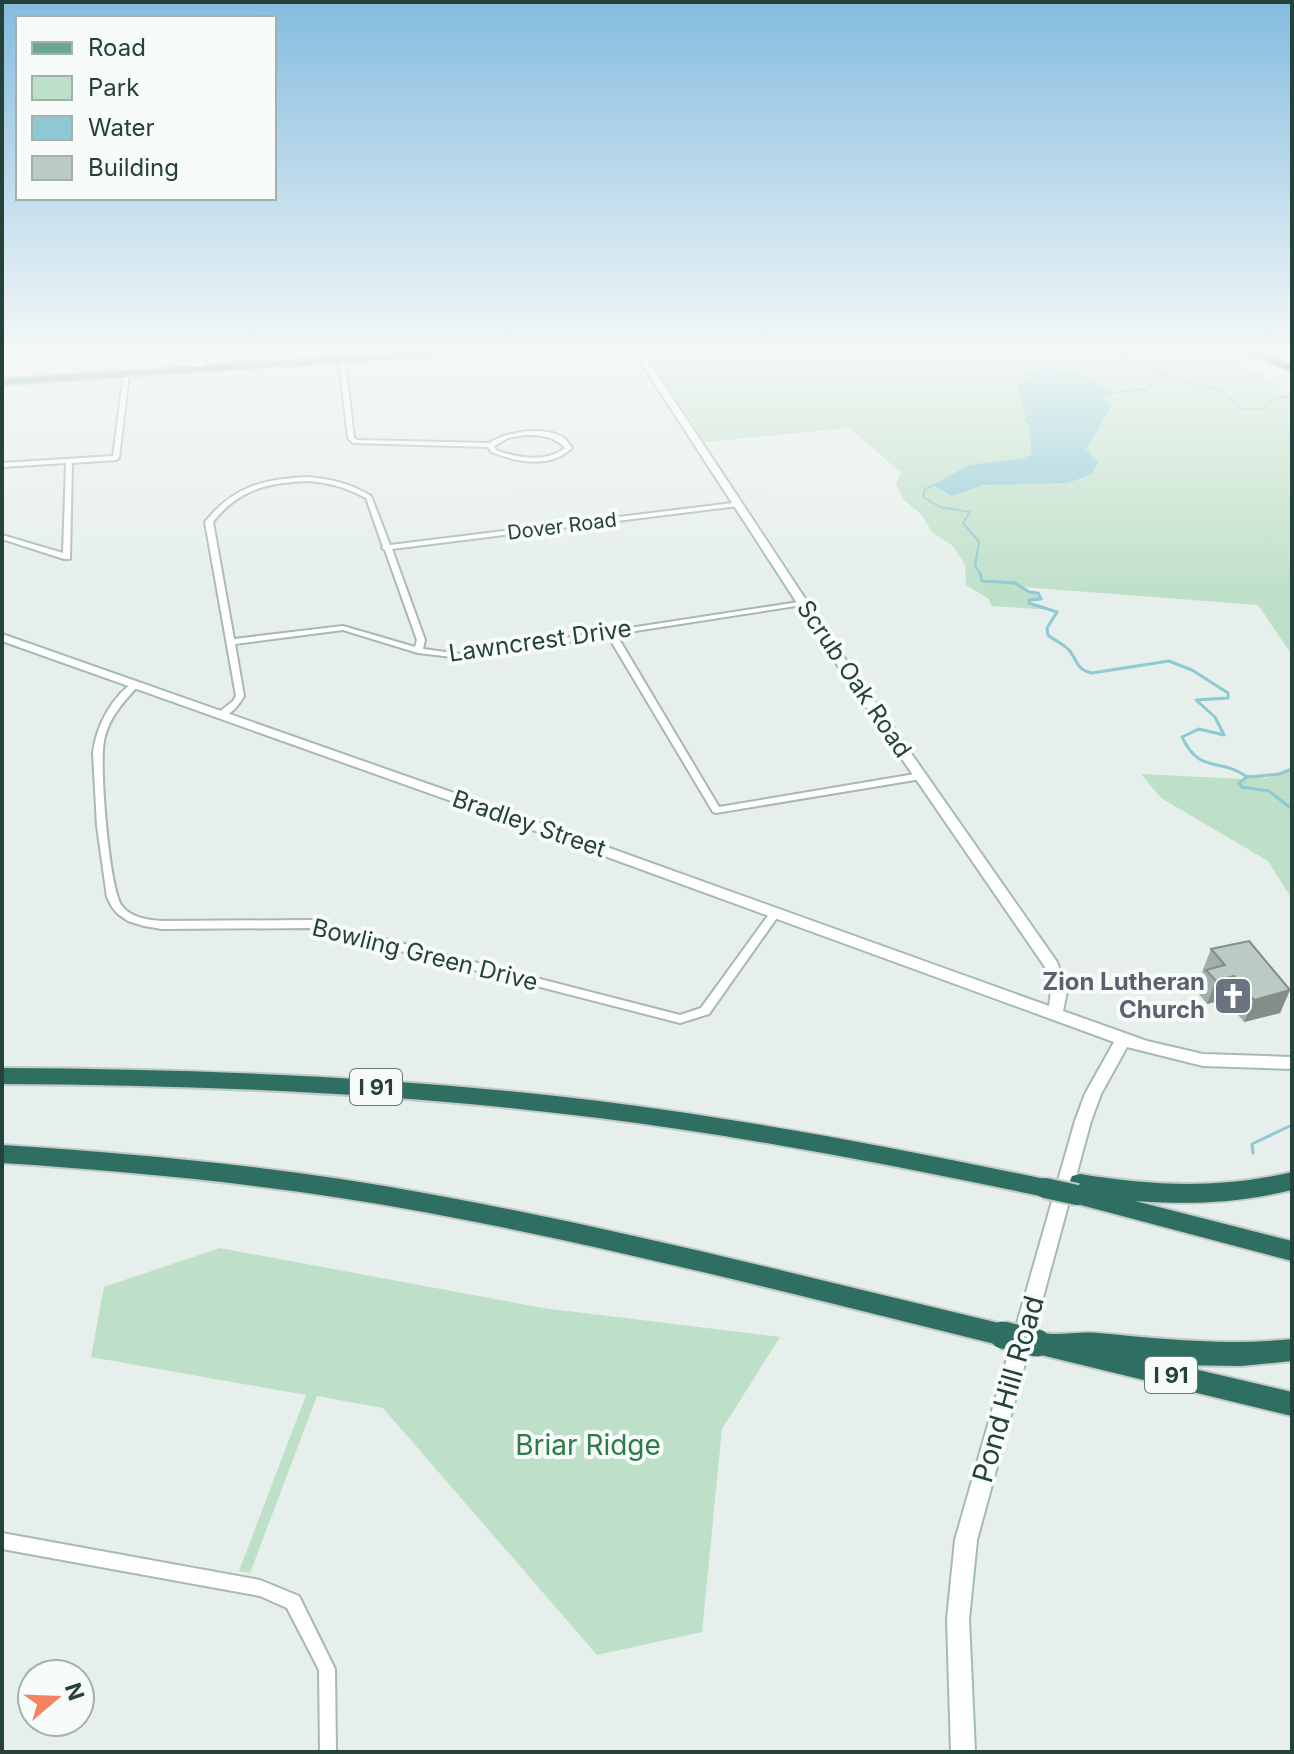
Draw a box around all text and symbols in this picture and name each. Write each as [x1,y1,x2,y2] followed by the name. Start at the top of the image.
[16,16,276,200] legend
[88,33,146,62] text: Road
[88,73,139,102] text: Park
[88,113,155,142] text: Water
[88,153,179,182] text: Building
[506,507,618,545] street label: Dover Road
[791,595,918,763] street label: Scrub Oak Road
[447,613,633,668] street label: Lawncrest Drive
[449,784,610,863] street label: Bradley Street
[309,912,541,997] street label: Bowling Green Drive
[1042,967,1205,1024] place label: Zion Lutheran Church
[1212,975,1254,1017] church icon: Zion Lutheran Church
[350,1069,402,1105] road number: I 91
[965,1292,1051,1486] street label: Pond Hill Road
[1145,1357,1197,1393] road number: I 91
[515,1428,661,1462] park label: Briar Ridge
[16,1658,96,1738] north arrow
[60,1679,90,1704] text: N

